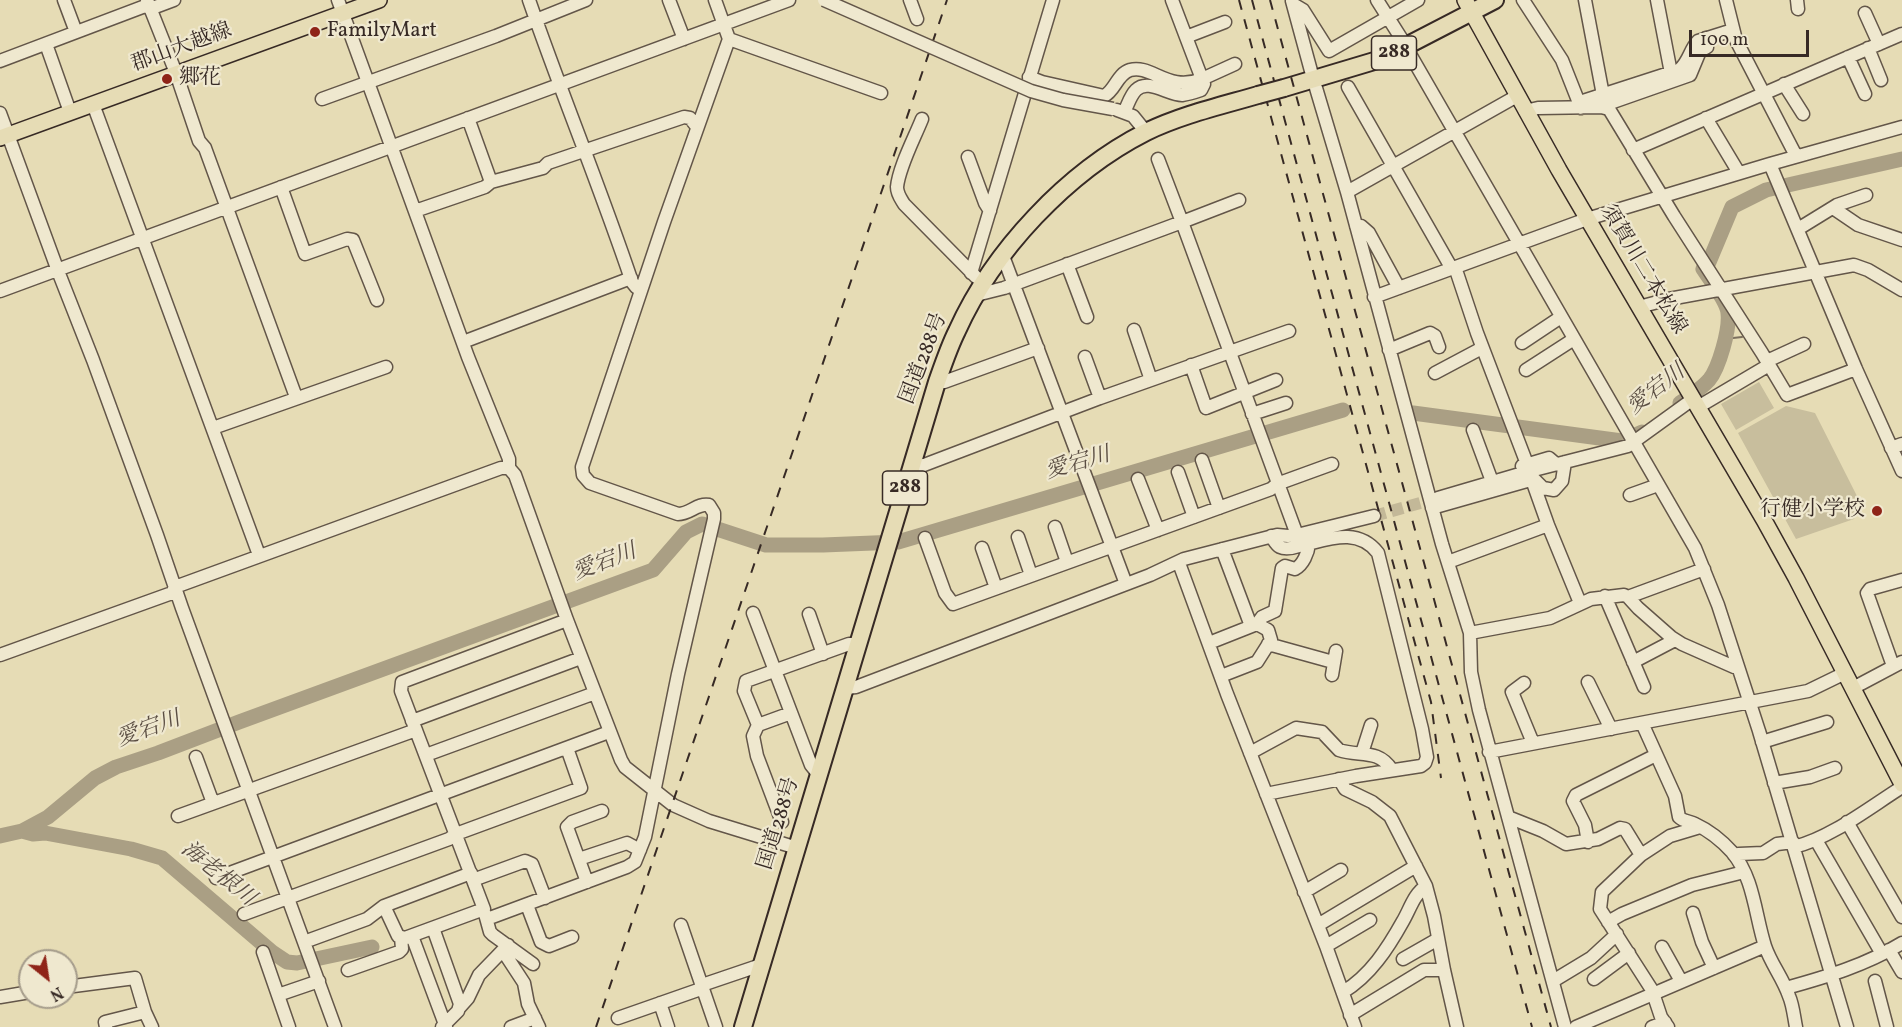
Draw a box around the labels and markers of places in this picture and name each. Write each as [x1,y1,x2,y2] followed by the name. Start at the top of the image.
[327,19,437,45] place label: FamilyMart
[308,25,322,39] marker: FamilyMart
[179,66,221,92] place label: 郷花
[160,72,174,86] marker: 郷花
[1760,498,1865,524] place label: 行健小学校
[1870,504,1884,518] marker: 行健小学校

